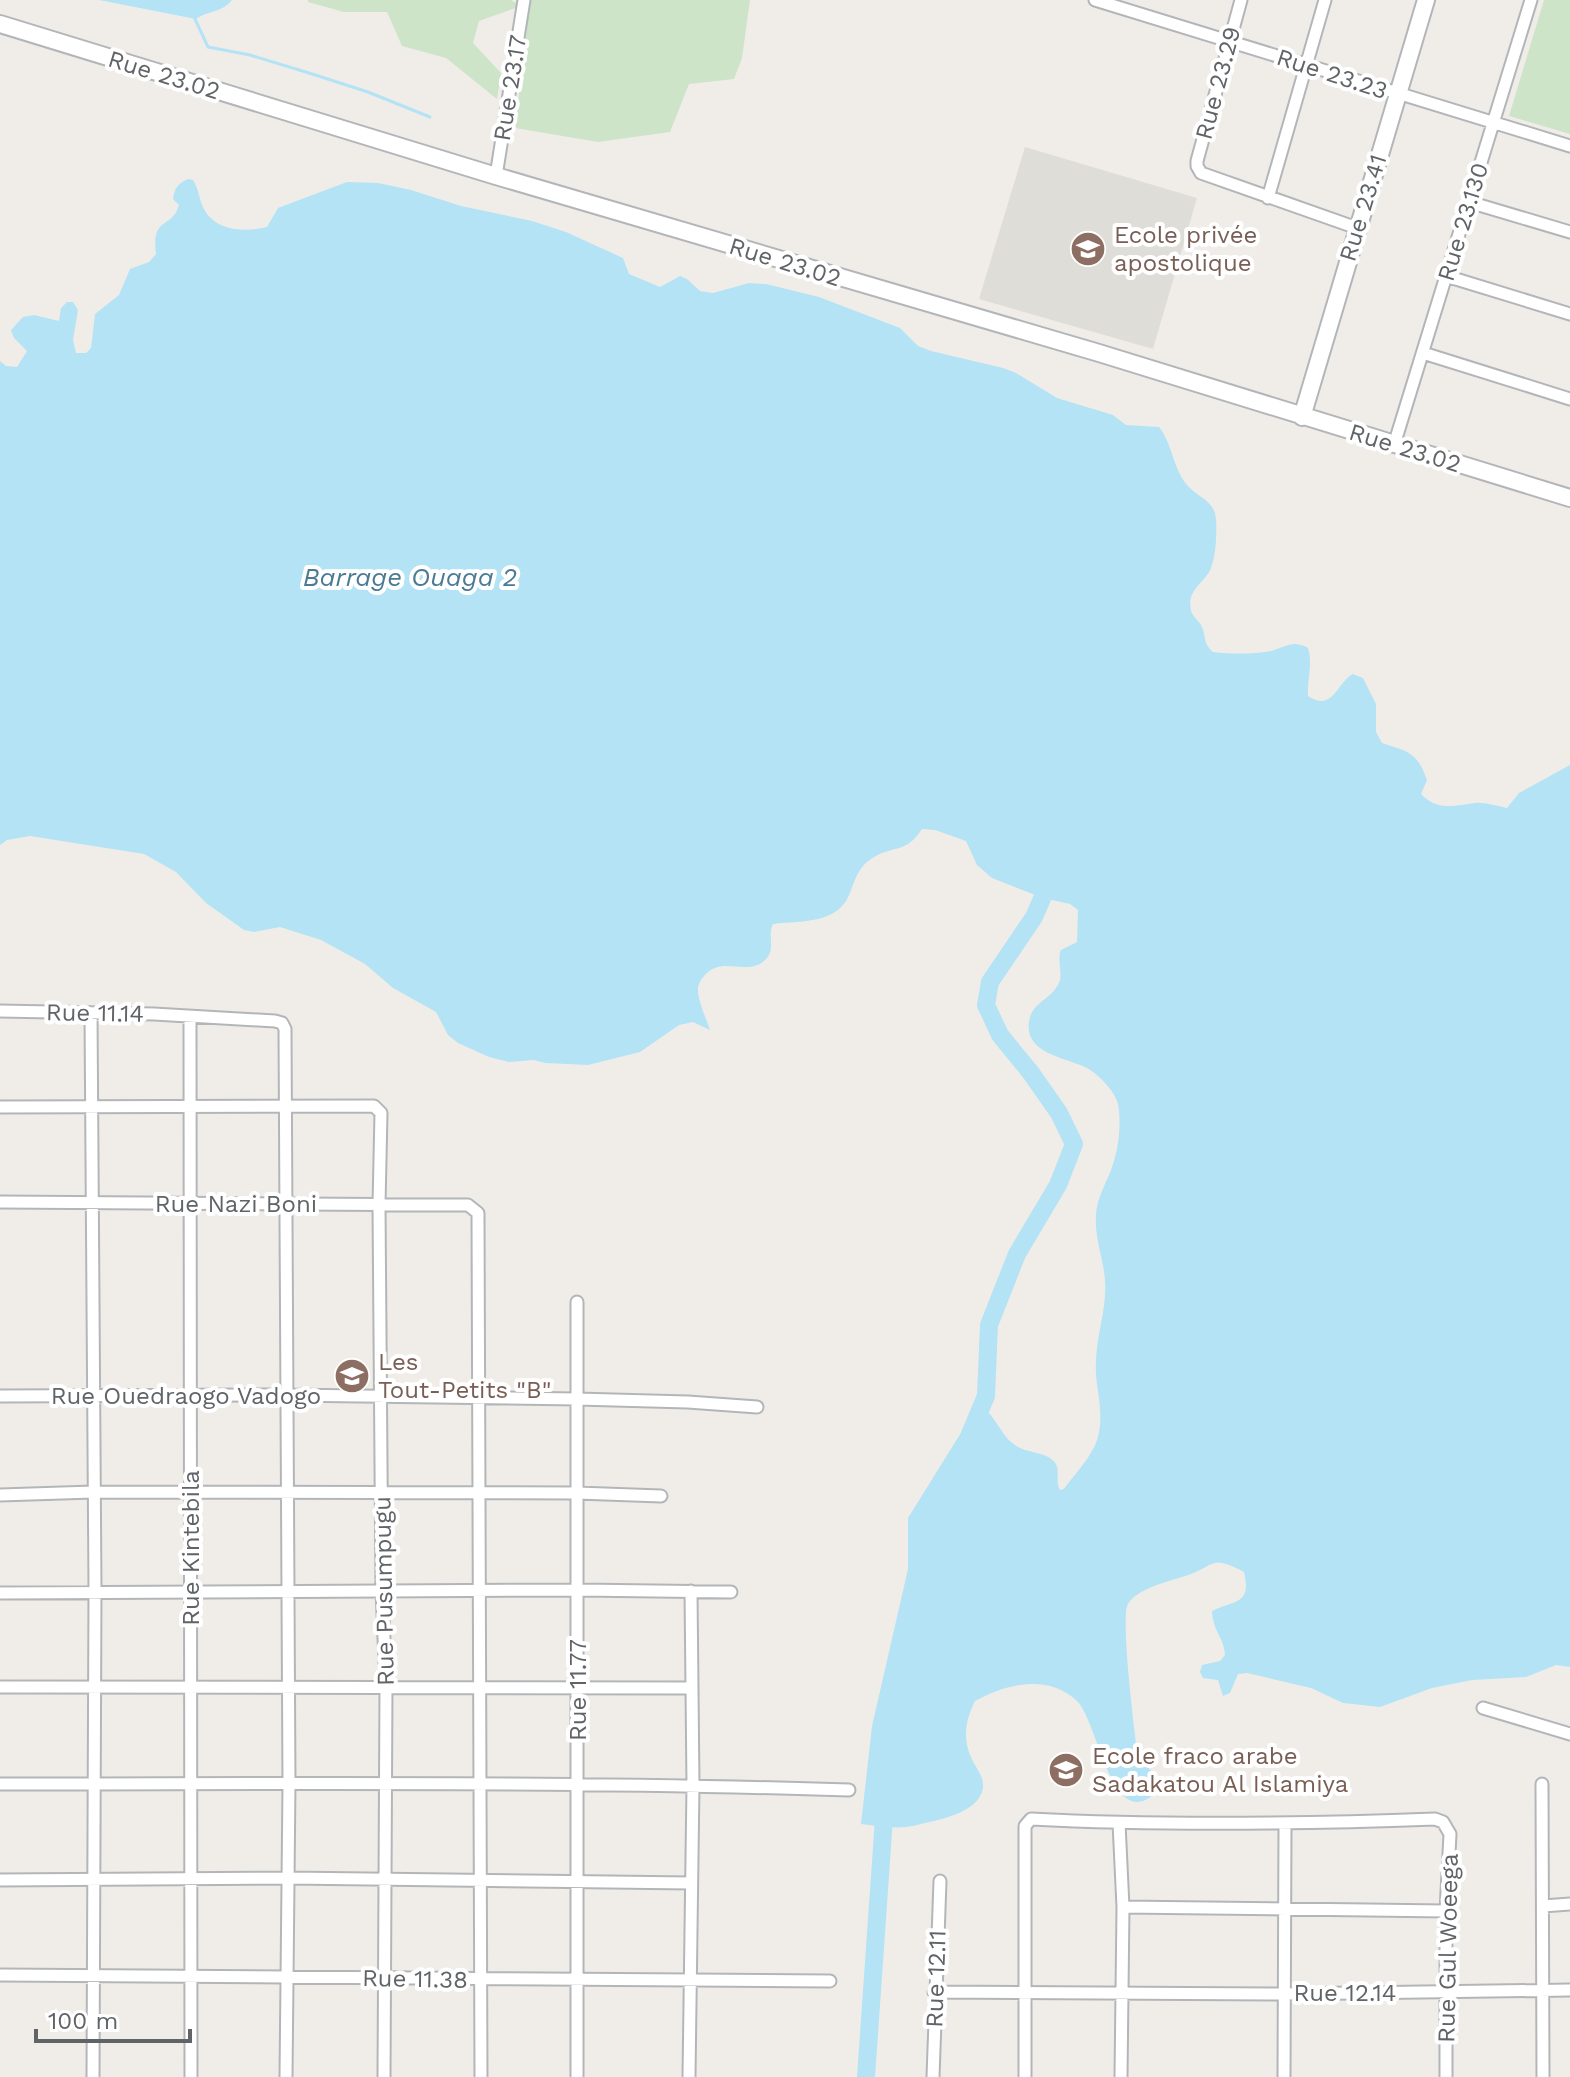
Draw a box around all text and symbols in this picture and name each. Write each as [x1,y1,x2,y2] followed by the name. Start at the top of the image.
[1190,23,1246,143] street label: Rue 23.29
[488,33,532,143] street label: Rue 23.17
[1273,43,1391,105] street label: Rue 23.23
[105,45,223,105] street label: Rue 23.02
[1333,151,1393,265] street label: Rue 23.41
[1432,159,1494,285] street label: Rue 23.130
[1114,221,1257,277] place label: Ecole privée apostolique
[1069,230,1107,268] school or university icon: Ecole privée apostolique
[726,232,844,292] street label: Rue 23.02
[1346,418,1464,478] street label: Rue 23.02
[303,562,517,592] water label: Barrage Ouaga 2
[46,998,144,1028] street label: Rue 11.14
[155,1190,317,1218] street label: Rue Nazi Boni
[378,1348,551,1404] place label: Les Tout-Petits "B"
[333,1357,371,1395] school or university icon: Les Tout-Petits "B"
[51,1382,321,1410] street label: Rue Ouedraogo Vadogo
[177,1470,205,1626] street label: Rue Kintebila
[368,1496,400,1686] street label: Rue Pusumpugu
[564,1639,592,1741] street label: Rue 11.77
[1092,1742,1348,1798] place label: Ecole fraco arabe Sadakatou Al Islamiya
[1047,1751,1085,1789] school or university icon: Ecole fraco arabe Sadakatou Al Islamiya
[1432,1853,1464,2043] street label: Rue Gul Woeega
[920,1930,952,2028] street label: Rue 12.11
[362,1964,468,1994] street label: Rue 11.38
[1294,1979,1396,2007] street label: Rue 12.14
[36,1993,190,2043] scale bar
[48,2007,118,2035] text: 100 m

